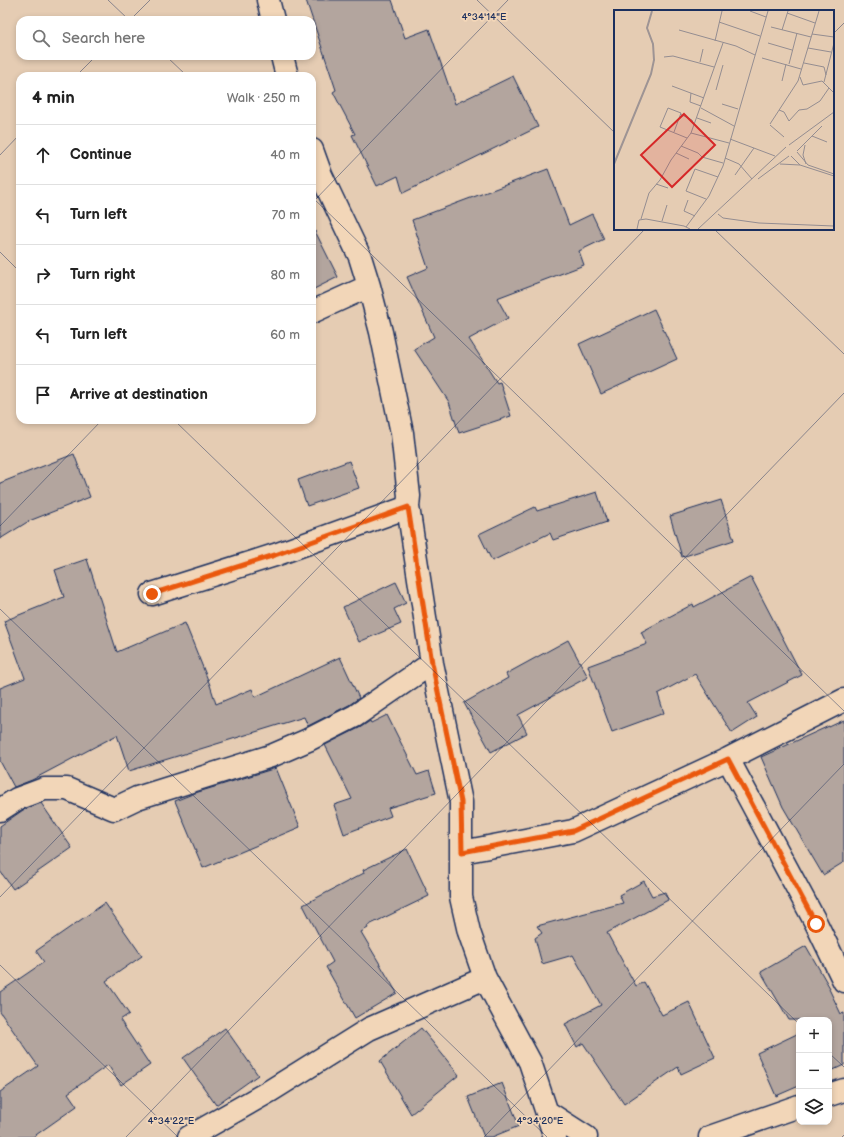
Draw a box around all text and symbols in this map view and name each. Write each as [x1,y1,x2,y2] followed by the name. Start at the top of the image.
[614,10,834,230] inset map
[461,11,507,23] text: 4°34'14"E
[16,16,316,60] search box
[30,27,52,49] icon: search
[62,29,145,48] text: Search here
[32,88,75,108] text: 4 min
[227,90,300,106] text: Walk · 250 m
[32,144,54,166] icon: ahead
[70,145,132,164] text: Continue
[270,147,300,163] text: 40 m
[32,204,54,226] icon: left
[70,205,127,224] text: Turn left
[272,207,300,223] text: 70 m
[32,264,54,286] icon: right
[70,265,135,284] text: Turn right
[271,267,300,283] text: 80 m
[32,324,54,346] icon: left
[70,325,127,344] text: Turn left
[270,327,300,343] text: 60 m
[32,384,54,406] icon: arrive
[70,385,208,404] text: Arrive at destination
[143,585,161,603] route end
[807,915,825,933] route start
[796,1017,832,1125] map controls
[796,1017,832,1053] button: +
[796,1053,832,1089] button: −
[796,1089,832,1125] button: layers
[148,1115,195,1127] text: 4°34'22"E
[517,1115,564,1127] text: 4°34'20"E

